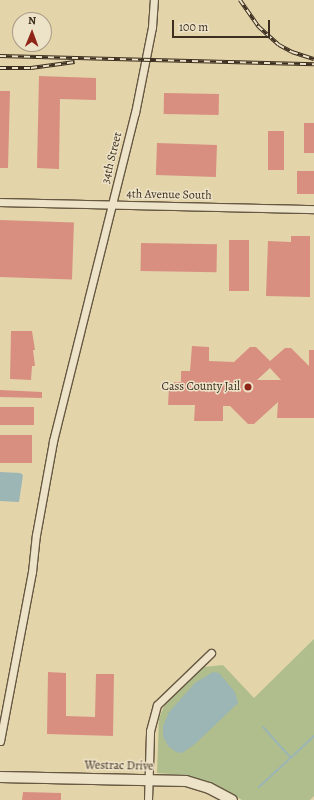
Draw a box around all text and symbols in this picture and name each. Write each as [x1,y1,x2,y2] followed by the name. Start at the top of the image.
[12,12,52,52] north arrow
[174,12,272,38] scale bar
[28,13,36,28] text: N
[179,19,208,35] text: 100 m
[99,131,125,185] street label: 34th Street
[126,187,212,203] street label: 4th Avenue South
[161,380,240,394] place label: Cass County Jail
[243,382,253,392] marker: Cass County Jail
[84,758,154,774] street label: Westrac Drive

